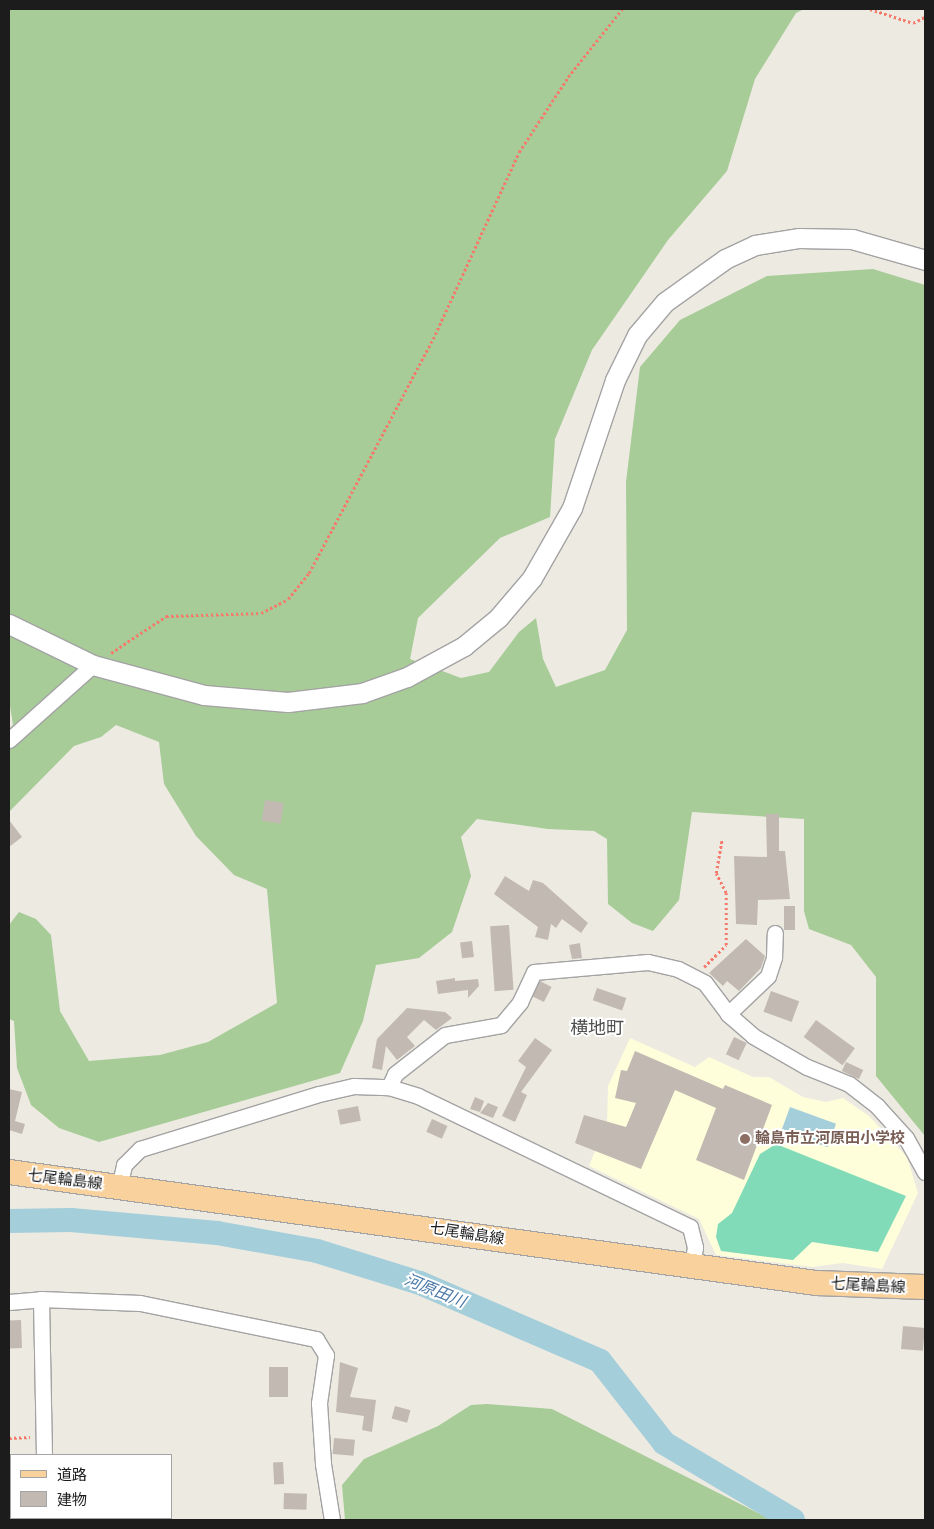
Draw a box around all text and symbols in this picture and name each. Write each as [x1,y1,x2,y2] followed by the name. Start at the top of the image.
[570,1017,624,1039] district label: 横地町
[755,1130,905,1148] place label: 輪島市立河原田小学校
[739,1133,751,1145] marker: 輪島市立河原田小学校
[27,1166,103,1194] street label: 七尾輪島線
[429,1219,505,1249] street label: 七尾輪島線
[402,1270,468,1312] water label: 河原田川
[830,1275,906,1297] street label: 七尾輪島線
[10,1454,172,1519] legend
[57,1466,87,1484] text: 道路
[57,1491,87,1509] text: 建物

